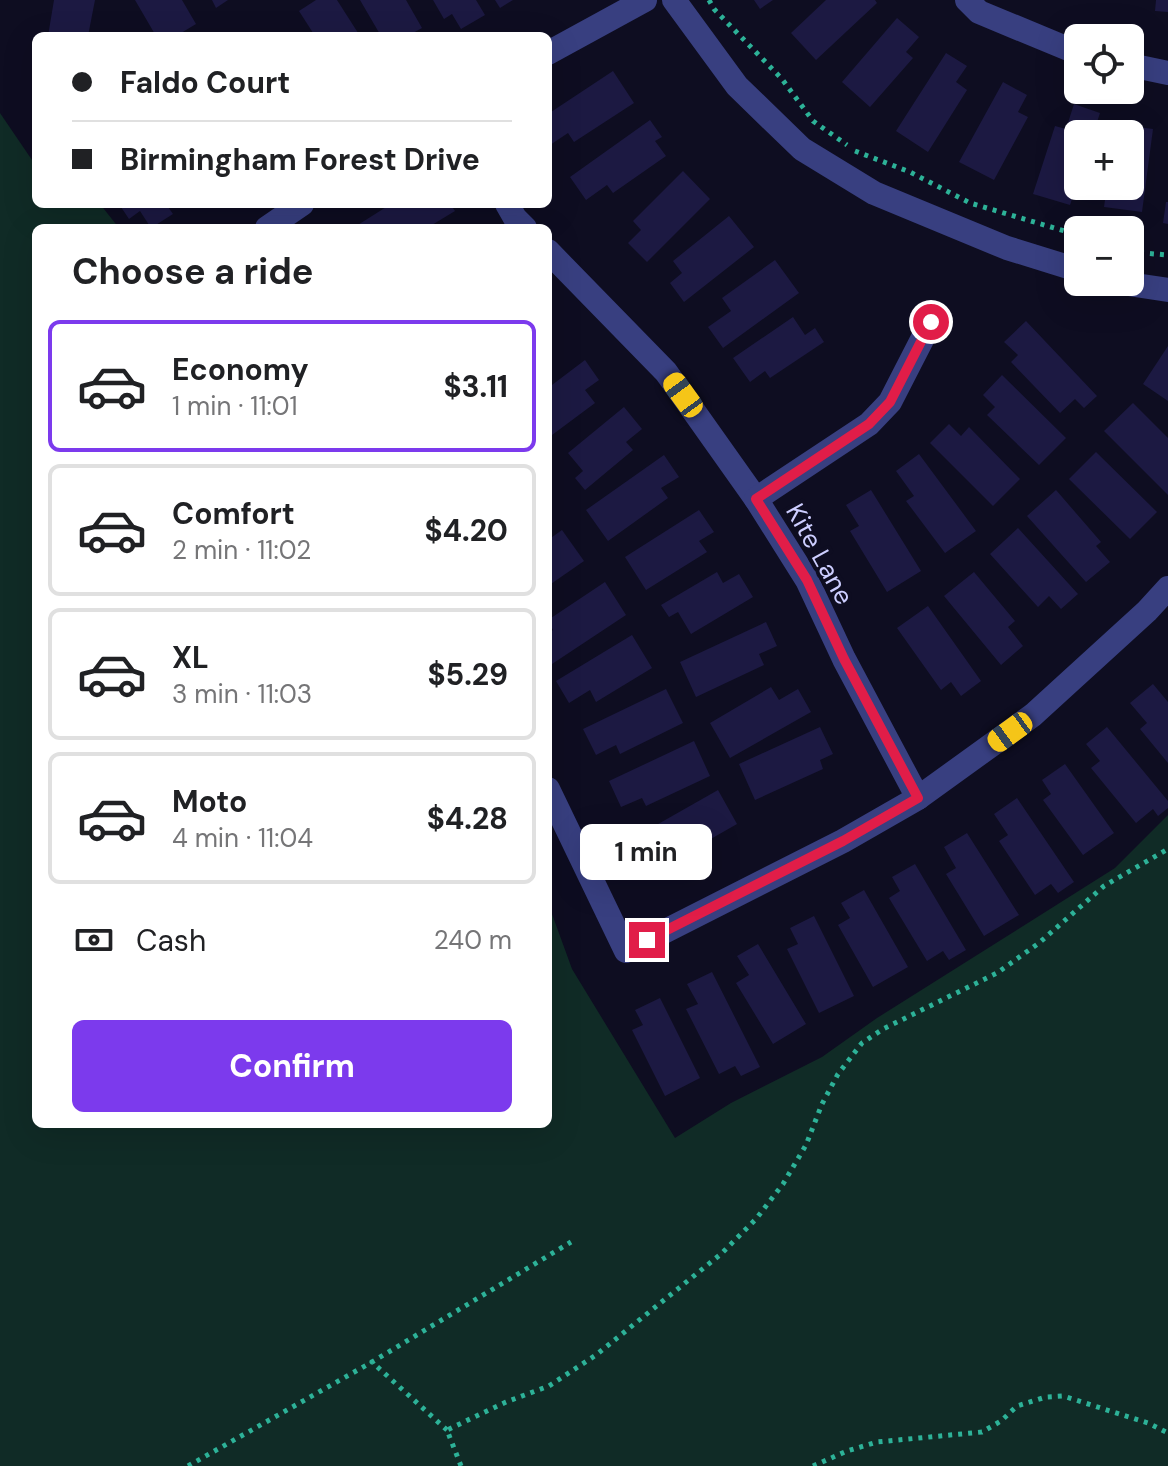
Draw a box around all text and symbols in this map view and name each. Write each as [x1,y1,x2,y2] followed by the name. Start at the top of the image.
[1064,24,1144,296] map controls
[1064,24,1144,104] button: locate
[120,63,290,102] text: Faldo Court
[1064,120,1144,200] button: +
[120,140,480,179] text: Birmingham Forest Drive
[1064,216,1144,296] button: −
[72,248,313,295] text: Choose a ride
[913,304,949,340] route start
[76,350,148,422] icon: car
[172,350,309,389] text: Economy
[443,367,508,406] text: $3.11
[659,369,707,421] car
[172,389,298,423] text: 1 min · 11:01
[76,494,148,566] icon: car
[172,494,295,533] text: Comfort
[778,497,862,611] street label: Kite Lane
[425,511,508,550] text: $4.20
[172,533,311,567] text: 2 min · 11:02
[76,638,148,710] icon: car
[172,638,209,677] text: XL
[427,655,508,694] text: $5.29
[172,677,312,711] text: 3 min · 11:03
[984,708,1036,756] car
[76,782,148,854] icon: car
[172,782,247,821] text: Moto
[427,799,508,838] text: $4.28
[172,821,313,855] text: 4 min · 11:04
[581,824,713,880] callout: 1 min
[614,835,678,869] text: 1 min
[72,918,116,962] icon: cash
[136,921,206,960] text: Cash
[629,922,665,958] route end
[434,923,512,957] text: 240 m
[72,1020,512,1112] button: Confirm

